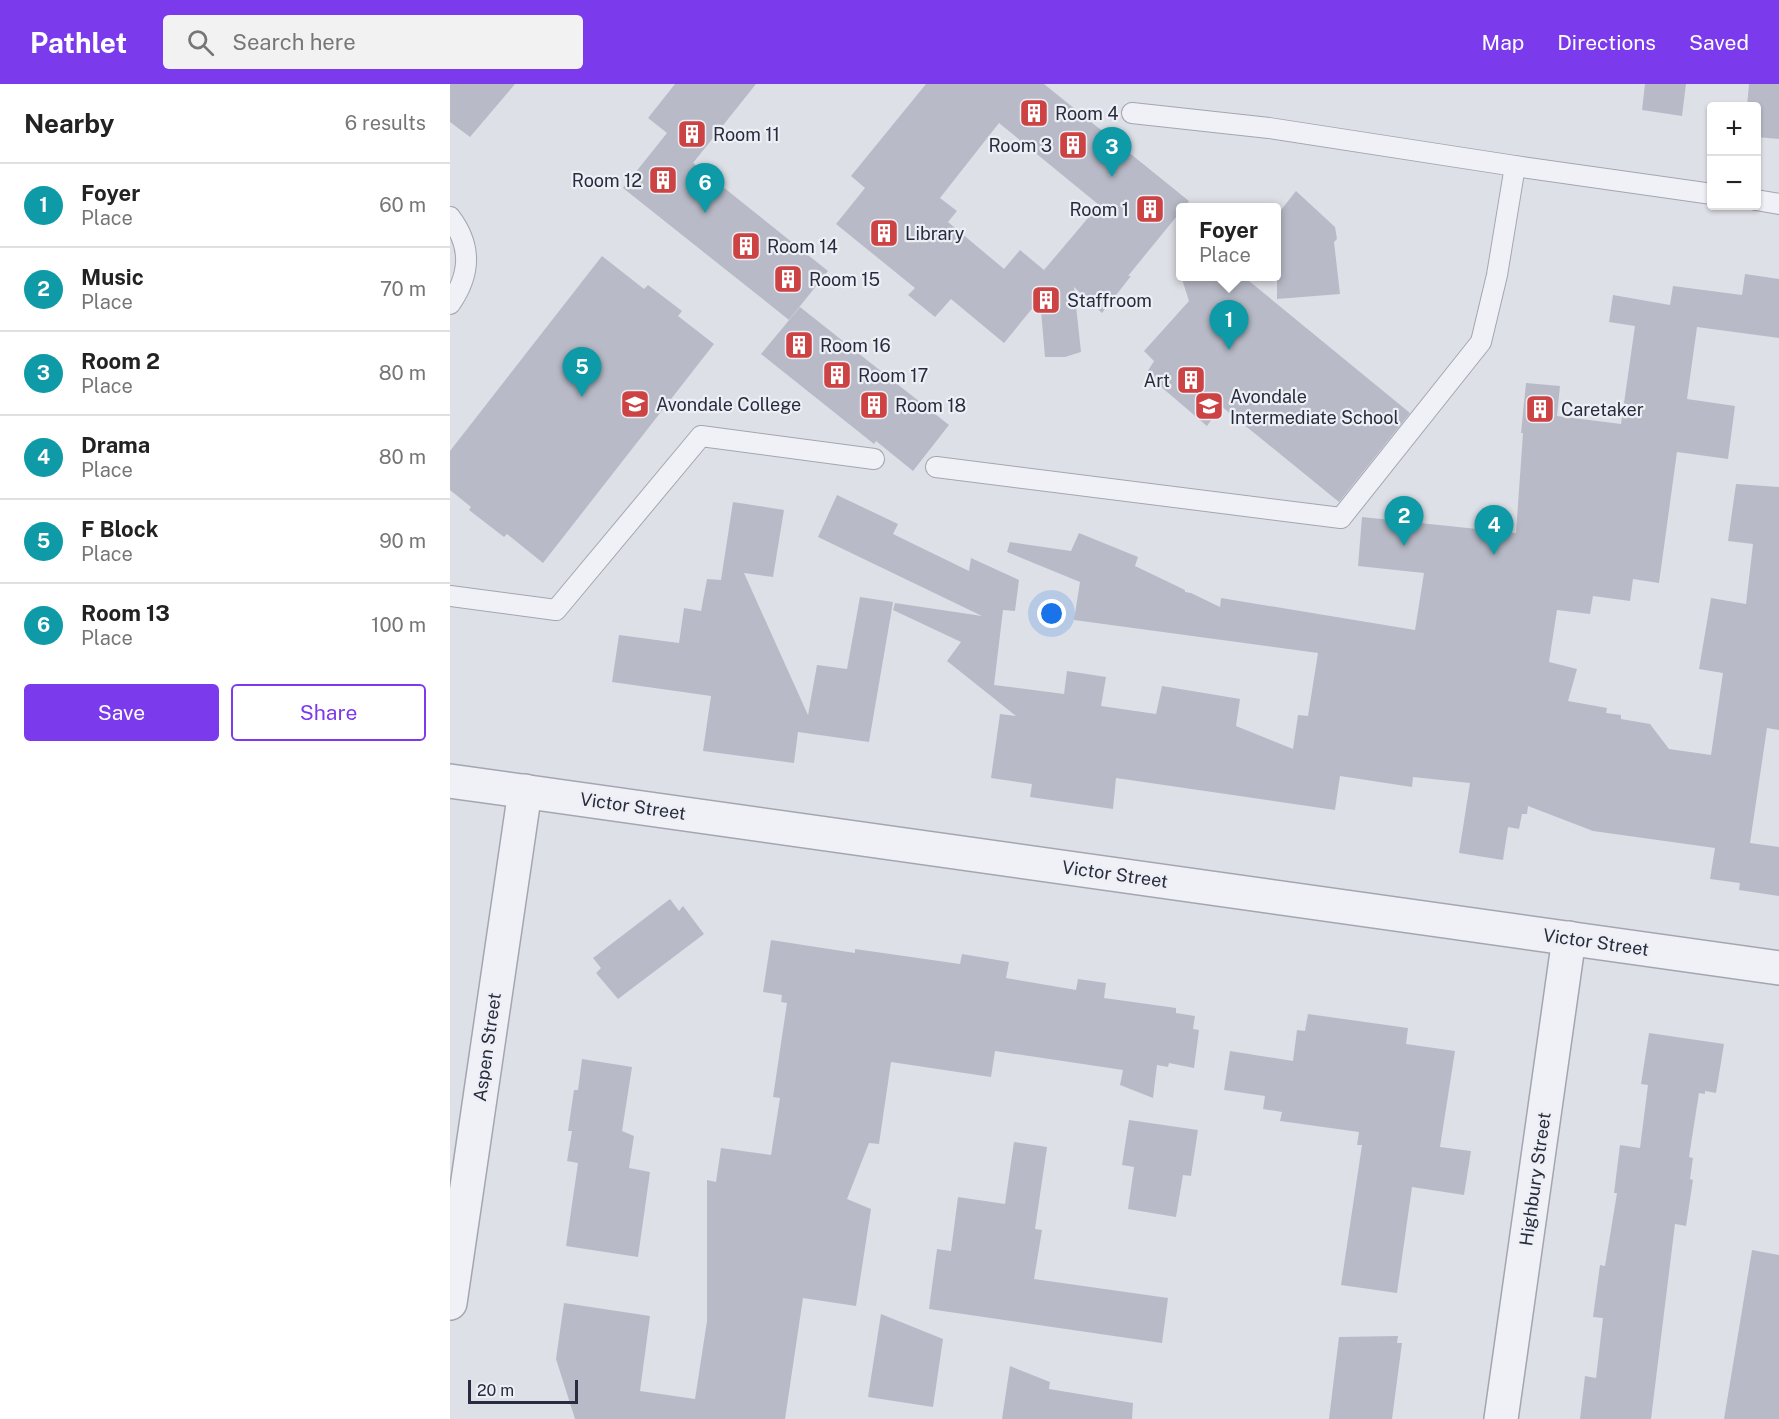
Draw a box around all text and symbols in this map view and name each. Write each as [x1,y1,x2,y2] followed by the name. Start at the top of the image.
[163,15,583,69] search box
[30,26,127,59] text: Pathlet
[184,26,217,59] icon: search
[232,29,356,55] text: Search here
[1482,30,1524,55] text: Map
[1557,30,1656,55] text: Directions
[1689,30,1749,55] text: Saved
[1018,97,1050,129] building icon: Room 4
[1707,102,1761,210] map controls
[1707,102,1761,156] button: +
[1055,103,1119,124] place label: Room 4
[24,108,114,139] text: Nearby
[345,111,426,135] text: 6 results
[676,118,708,150] building icon: Room 11
[713,124,780,145] place label: Room 11
[1092,128,1132,177] pin: 3
[1057,129,1089,161] building icon: Room 3
[988,135,1052,156] place label: Room 3
[1707,156,1761,210] button: −
[647,164,679,196] building icon: Room 12
[686,164,724,213] pin: 6
[572,170,642,191] place label: Room 12
[81,180,140,206] text: Foyer
[39,193,48,217] text: 1
[379,193,426,217] text: 60 m
[1134,193,1166,225] building icon: Room 1
[1069,199,1129,220] place label: Room 1
[1176,203,1281,281] popup
[81,206,133,230] text: Place
[868,217,900,249] building icon: Library
[1199,217,1258,243] text: Foyer
[905,223,965,244] place label: Library
[730,230,762,262] building icon: Room 14
[767,236,838,257] place label: Room 14
[1199,243,1251,267] text: Place
[772,263,804,295] building icon: Room 15
[81,264,144,290] text: Music
[809,269,880,290] place label: Room 15
[37,277,50,301] text: 2
[380,277,426,301] text: 70 m
[1030,284,1062,316] building icon: Staffroom
[81,290,133,314] text: Place
[1067,290,1152,311] place label: Staffroom
[1210,300,1248,350] pin: 1
[783,329,815,361] building icon: Room 16
[820,335,891,356] place label: Room 16
[81,348,160,374] text: Room 2
[562,348,602,397] pin: 5
[821,359,853,391] building icon: Room 17
[37,361,50,385] text: 3
[379,361,426,385] text: 80 m
[1175,364,1207,396] building icon: Art
[858,365,928,386] place label: Room 17
[1143,370,1170,391] place label: Art
[81,374,133,398] text: Place
[1230,386,1399,428] place label: Avondale Intermediate School
[619,388,651,420] school or university icon: Avondale College
[858,389,890,421] building icon: Room 18
[1193,390,1225,422] school or university icon: Avondale Intermediate School
[1524,393,1556,425] building icon: Caretaker
[656,394,801,415] place label: Avondale College
[895,395,966,416] place label: Room 18
[1561,399,1644,420] place label: Caretaker
[81,432,150,458] text: Drama
[37,445,50,469] text: 4
[379,445,426,469] text: 80 m
[81,458,133,482] text: Place
[1384,496,1424,546] pin: 2
[1474,506,1514,555] pin: 4
[81,516,158,542] text: F Block
[37,529,50,553] text: 5
[379,529,426,553] text: 90 m
[81,542,133,566] text: Place
[1037,599,1066,628] your location
[81,600,170,626] text: Room 13
[37,613,50,637] text: 6
[371,613,426,637] text: 100 m
[81,626,133,650] text: Place
[24,684,219,741] button: Save
[231,684,426,741] button: Share
[579,788,687,824] street label: Victor Street
[1061,856,1169,892] street label: Victor Street
[1542,924,1650,960] street label: Victor Street
[469,991,505,1103] street label: Aspen Street
[1515,1111,1555,1247] street label: Highbury Street
[468,1377,578,1404] scale bar
[477,1381,514,1400] text: 20 m

